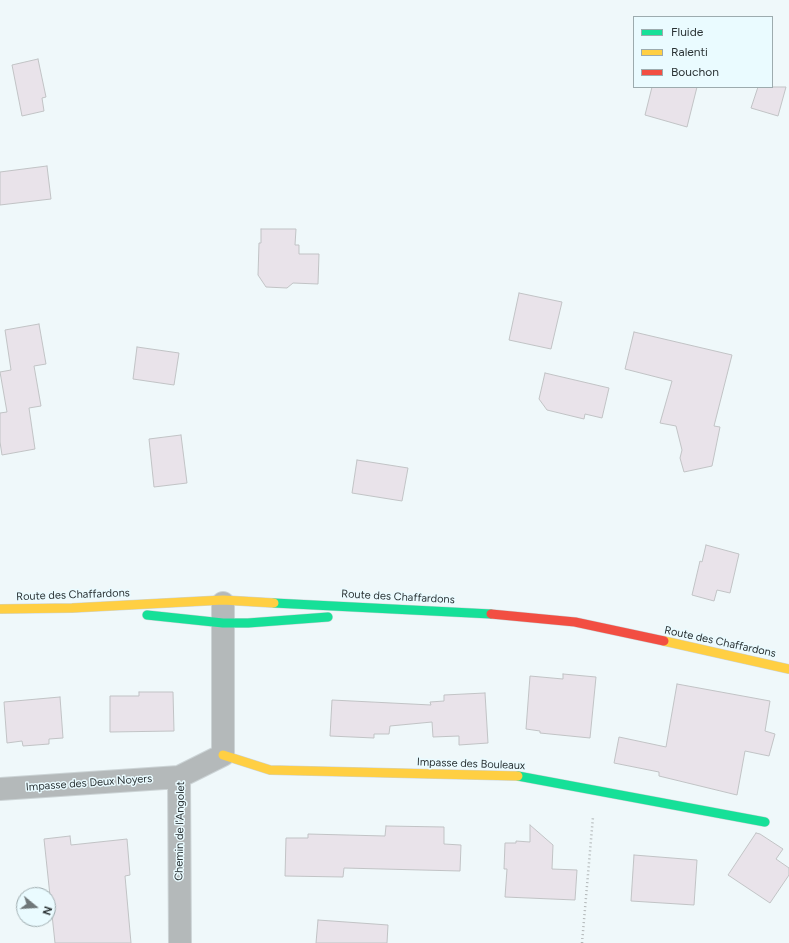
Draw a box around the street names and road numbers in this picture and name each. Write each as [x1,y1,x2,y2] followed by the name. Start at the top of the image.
[16,586,130,604] street label: Route des Chaffardons
[341,587,455,607] street label: Route des Chaffardons
[663,624,777,660] street label: Route des Chaffardons
[417,756,525,772] street label: Impasse des Bouleaux
[25,772,153,794] street label: Impasse des Deux Noyers
[173,781,187,881] street label: Chemin de l'Angolet

